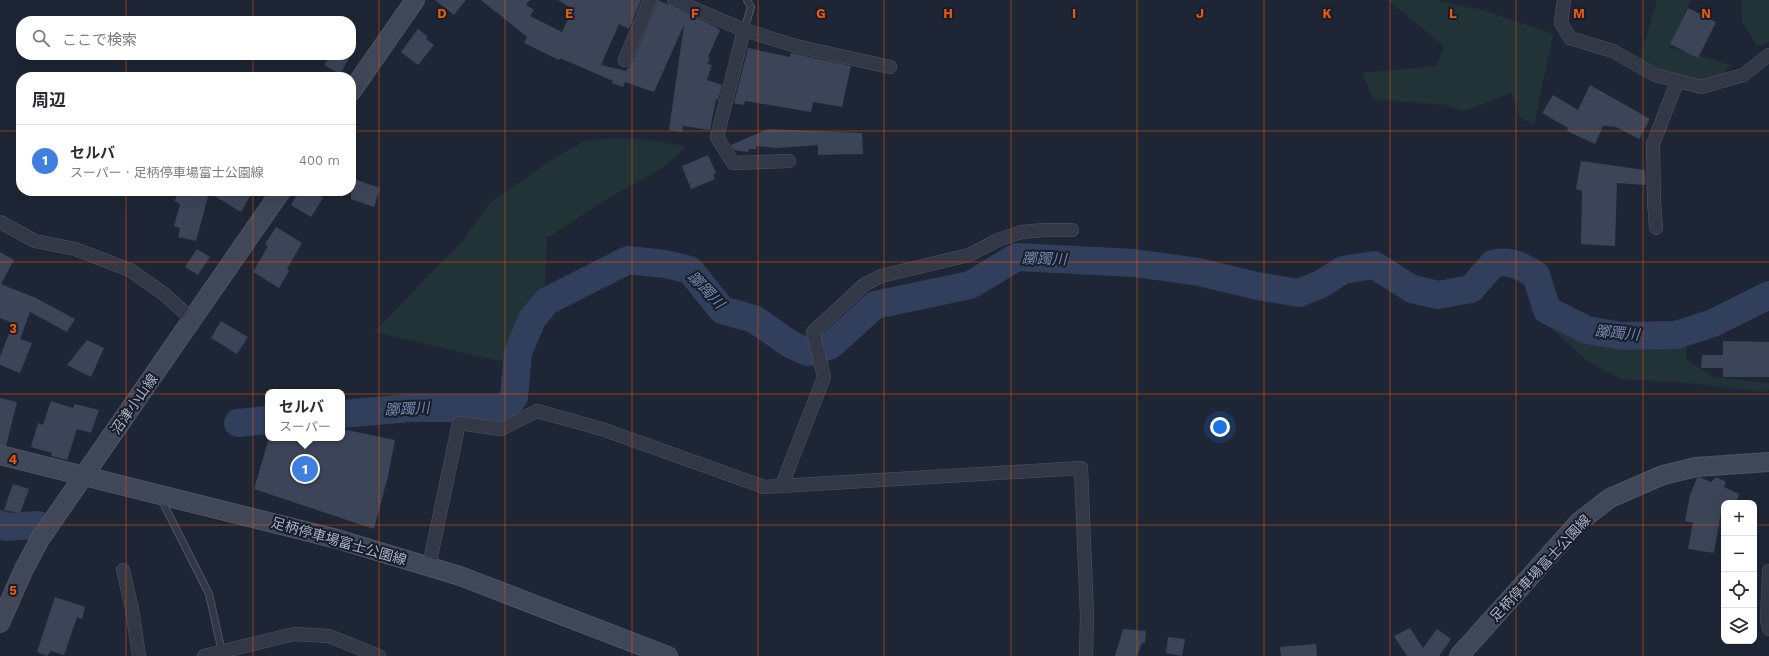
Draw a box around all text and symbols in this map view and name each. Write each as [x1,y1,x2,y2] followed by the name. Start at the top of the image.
[437,6,447,21] text: D
[565,6,573,21] text: E
[691,6,699,21] text: F
[816,6,826,21] text: G
[943,6,953,21] text: H
[1072,6,1076,21] text: I
[1196,6,1204,21] text: J
[1322,6,1332,21] text: K
[1449,6,1457,21] text: L
[1573,6,1585,21] text: M
[1701,6,1711,21] text: N
[16,16,356,60] search box
[30,27,52,49] icon: search
[62,31,137,49] text: ここで検索
[32,90,66,110] text: 周辺
[70,144,115,162] text: セルバ
[42,153,48,168] text: 1
[299,153,340,168] text: 400 m
[70,165,264,180] text: スーパー · 足柄停車場富士公園線
[1021,250,1069,268] water label: 躑躅川
[684,268,729,314] water label: 躑躅川
[9,321,17,336] text: 3
[1594,322,1642,344] water label: 躑躅川
[107,371,161,437] street label: 沼津小山線
[265,389,345,441] popup
[279,398,324,416] text: セルバ
[384,399,432,419] water label: 躑躅川
[1210,417,1230,437] your location
[279,419,331,434] text: スーパー
[9,452,18,467] text: 4
[292,454,318,484] pin: 1
[1721,500,1757,644] map controls
[1721,500,1757,536] button: +
[1486,511,1594,625] street label: 足柄停車場富士公園線
[270,514,408,568] street label: 足柄停車場富士公園線
[1721,536,1757,572] button: −
[1721,572,1757,608] button: locate
[9,583,17,598] text: 5
[1721,608,1757,644] button: layers

